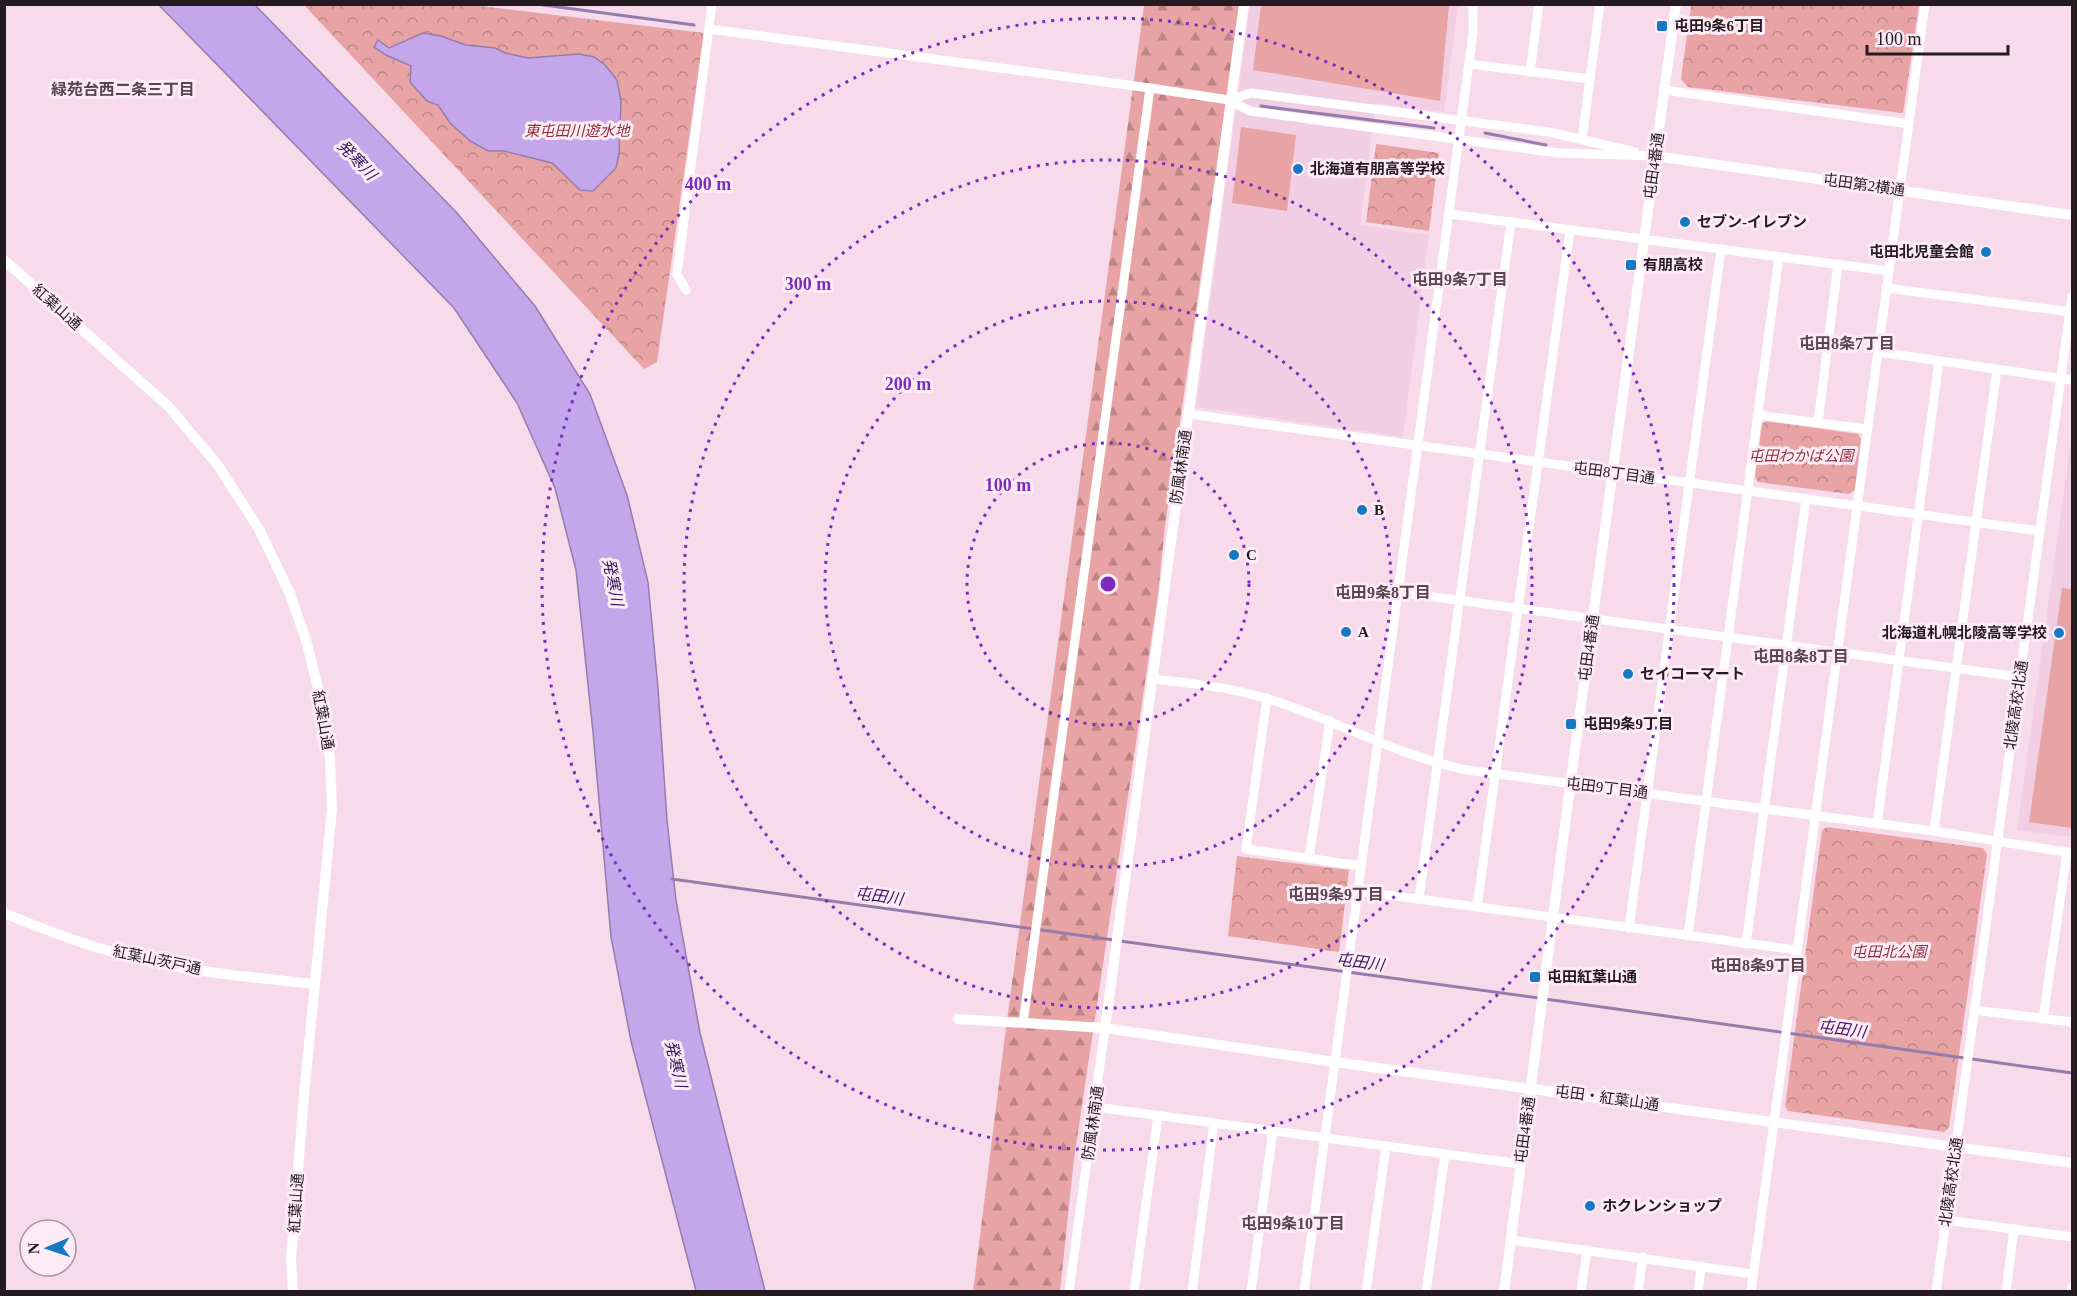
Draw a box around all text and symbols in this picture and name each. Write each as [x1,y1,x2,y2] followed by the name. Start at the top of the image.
[1674,18,1764,34] place label: 屯田9条6丁目
[1867,18,2008,56] scale bar
[1655,19,1669,33] marker: 屯田9条6丁目
[1876,29,1922,49] text: 100 m
[51,81,195,98] district label: 緑苑台西二条三丁目
[524,123,631,139] park label: 東屯田川遊水地
[1641,131,1667,201] street label: 屯田4番通
[334,137,381,185] water label: 発寒川
[1310,161,1445,177] place label: 北海道有朋高等学校
[1291,162,1305,176] marker: 北海道有朋高等学校
[1822,171,1906,199] street label: 屯田第2横通
[685,174,731,194] text: 400 m
[1697,213,1807,230] place label: セブン-イレブン
[1678,215,1692,229] marker: セブン-イレブン
[1869,244,1974,260] place label: 屯田北児童会館
[1979,245,1993,259] marker: 屯田北児童会館
[1643,257,1703,273] place label: 有朋高校
[1624,258,1638,272] marker: 有朋高校
[1412,271,1508,288] district label: 屯田9条7丁目
[785,274,831,294] text: 300 m
[29,281,85,333] street label: 紅葉山通
[1799,335,1895,352] district label: 屯田8条7丁目
[885,374,931,394] text: 200 m
[1168,429,1194,505] street label: 防風林南通
[1748,448,1855,464] park label: 屯田わかば公園
[1572,459,1656,487] street label: 屯田8丁目通
[985,475,1031,495] text: 100 m
[1374,502,1384,518] place label: B
[1355,503,1369,517] marker: B
[1246,547,1257,563] place label: C
[1227,548,1241,562] marker: C
[600,557,626,609] water label: 発寒川
[1098,574,1118,594] centre of rings
[1335,584,1431,601] district label: 屯田9条8丁目
[1576,613,1602,683] street label: 屯田4番通
[1358,624,1369,640] place label: A
[1339,625,1353,639] marker: A
[1882,625,2047,641] place label: 北海道札幌北陵高等学校
[2052,626,2066,640] marker: 北海道札幌北陵高等学校
[1753,648,1849,665] district label: 屯田8条8丁目
[2001,659,2030,751] street label: 北陵高校北通
[1640,666,1745,682] place label: セイコーマート
[1621,667,1635,681] marker: セイコーマート
[310,689,336,751] street label: 紅葉山通
[1583,716,1673,732] place label: 屯田9条9丁目
[1564,717,1578,731] marker: 屯田9条9丁目
[1565,775,1649,801] street label: 屯田9丁目通
[854,884,906,908] water label: 屯田川
[1288,886,1384,903] district label: 屯田9条9丁目
[111,943,203,977] street label: 紅葉山茨戸通
[1851,944,1928,960] park label: 屯田北公園
[1335,950,1387,974] water label: 屯田川
[1710,957,1806,974] district label: 屯田8条9丁目
[1547,969,1637,985] place label: 屯田紅葉山通
[1528,970,1542,984] marker: 屯田紅葉山通
[1817,1017,1869,1041] water label: 屯田川
[662,1039,690,1091] water label: 発寒川
[1554,1083,1660,1113] street label: 屯田・紅葉山通
[1080,1085,1106,1161] street label: 防風林南通
[1512,1095,1538,1165] street label: 屯田4番通
[1936,1136,1965,1228] street label: 北陵高校北通
[286,1173,306,1233] street label: 紅葉山通
[1602,1198,1722,1214] place label: ホクレンショップ
[1583,1199,1597,1213] marker: ホクレンショップ
[1241,1215,1345,1232] district label: 屯田9条10丁目
[18,1218,78,1278] north arrow
[25,1242,42,1255] text: N

